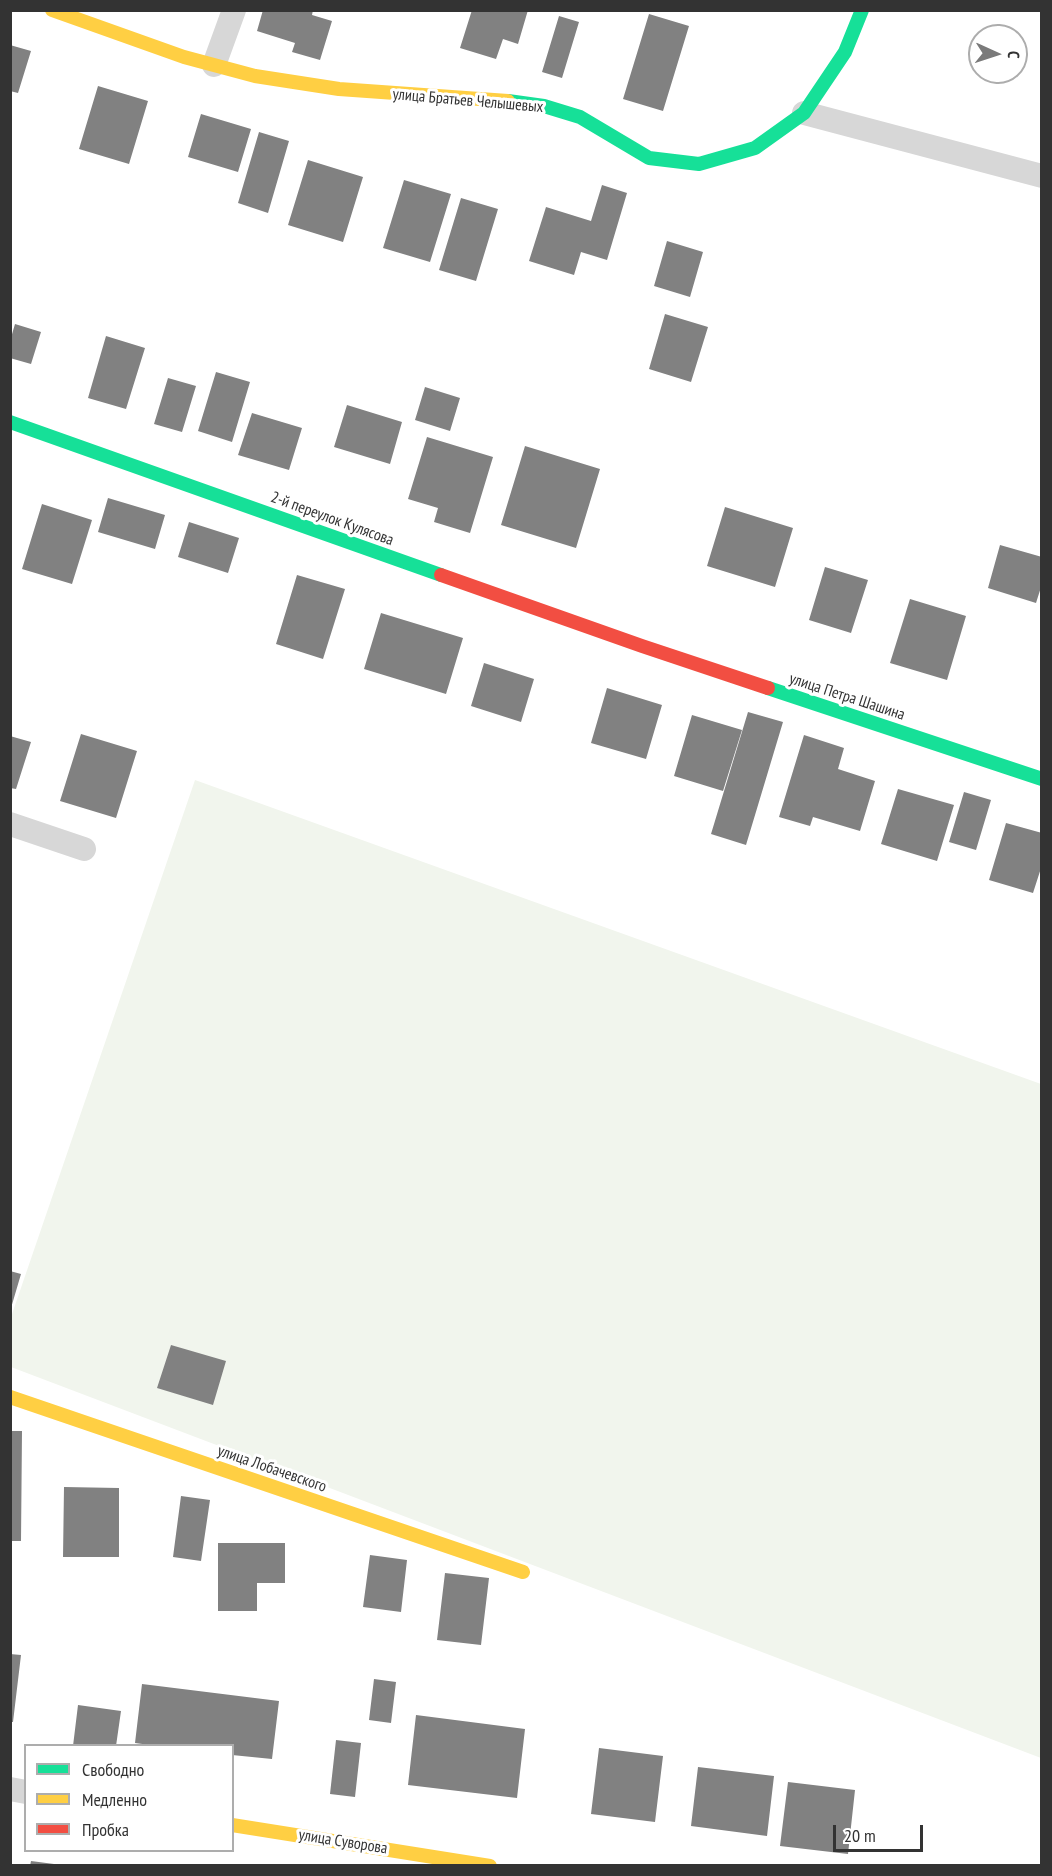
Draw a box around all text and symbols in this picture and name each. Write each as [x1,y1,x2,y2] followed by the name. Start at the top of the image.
[968,24,1028,84] north arrow
[1004,51,1024,59] text: С
[392,85,544,117] street label: улица Братьев Челышевых
[268,488,396,550] street label: 2-й переулок Кулясова
[787,669,907,725] street label: улица Петра Шашина
[215,1441,329,1497] street label: улица Лобачевского
[24,1744,234,1852] legend
[82,1758,144,1781] text: Свободно
[82,1788,147,1811] text: Медленно
[836,1813,926,1851] scale bar
[82,1818,129,1841] text: Пробка
[844,1824,876,1847] text: 20 m
[297,1826,389,1858] street label: улица Суворова

